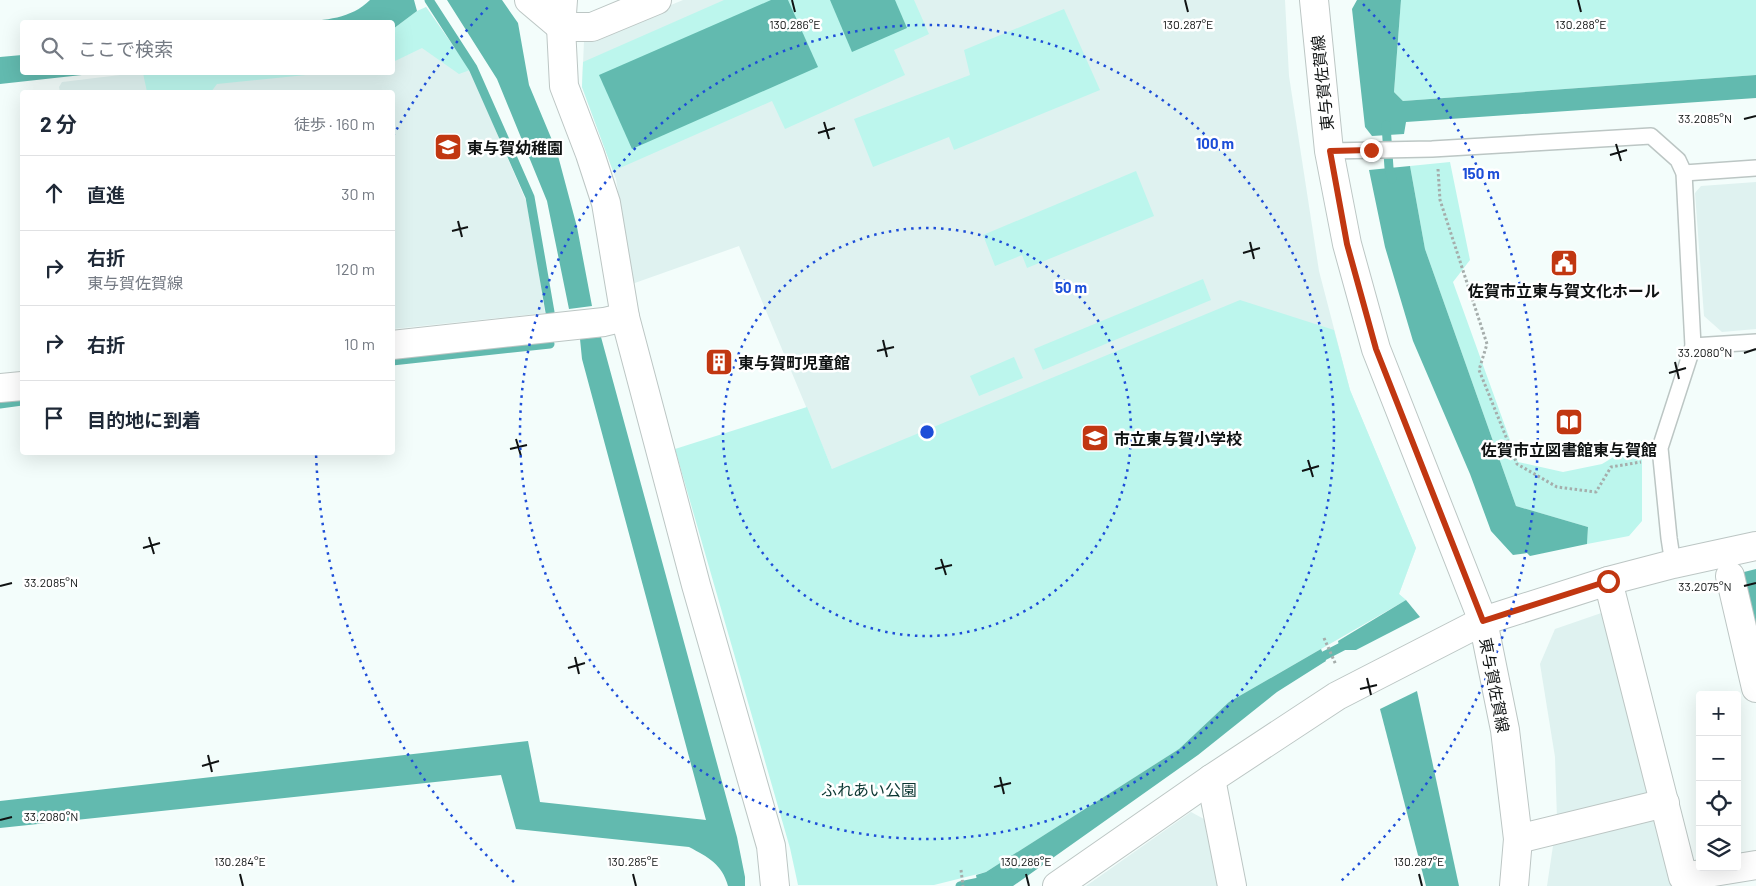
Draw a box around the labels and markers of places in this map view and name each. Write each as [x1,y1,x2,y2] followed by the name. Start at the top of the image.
[433,132,463,162] school or university icon: 東与賀幼稚園
[467,138,563,157] place label: 東与賀幼稚園
[1549,248,1579,278] public building icon: 佐賀市立東与賀文化ホール
[1467,281,1660,300] place label: 佐賀市立東与賀文化ホール
[704,347,734,377] building icon: 東与賀町児童館
[738,353,850,372] place label: 東与賀町児童館
[1554,407,1584,437] library icon: 佐賀市立図書館東与賀館
[918,423,936,441] centre of rings
[1080,423,1110,453] school or university icon: 市立東与賀小学校
[1114,429,1242,448] place label: 市立東与賀小学校
[1480,440,1657,459] place label: 佐賀市立図書館東与賀館

